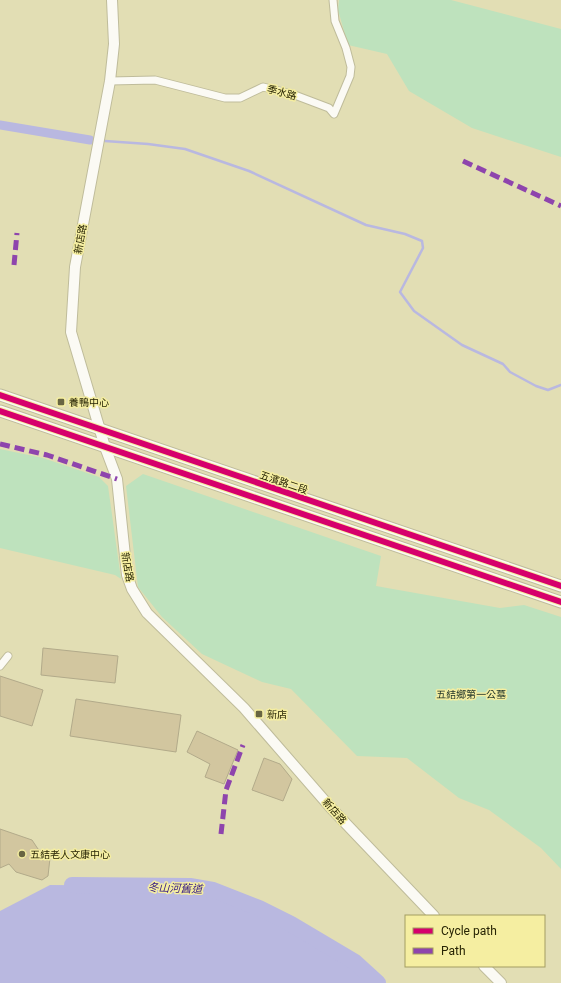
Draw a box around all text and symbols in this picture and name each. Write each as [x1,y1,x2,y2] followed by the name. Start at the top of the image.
[266,83,298,102] street label: 季水路
[72,223,89,255] street label: 新店路
[56,397,66,407] marker: 養鴨中心
[69,397,109,408] place label: 養鴨中心
[258,469,309,496] street label: 五濱路二段
[119,551,136,583] street label: 新店路
[436,689,506,700] park label: 五結鄉第一公墓
[254,709,264,719] marker: 新店
[267,709,287,720] place label: 新店
[321,797,349,826] street label: 新店路
[17,849,27,859] marker: 五結老人文康中心
[30,849,110,860] place label: 五結老人文康中心
[147,881,205,896] water label: 冬山河舊道
[405,915,545,967] legend
[441,924,497,938] text: Cycle path
[441,944,466,958] text: Path

